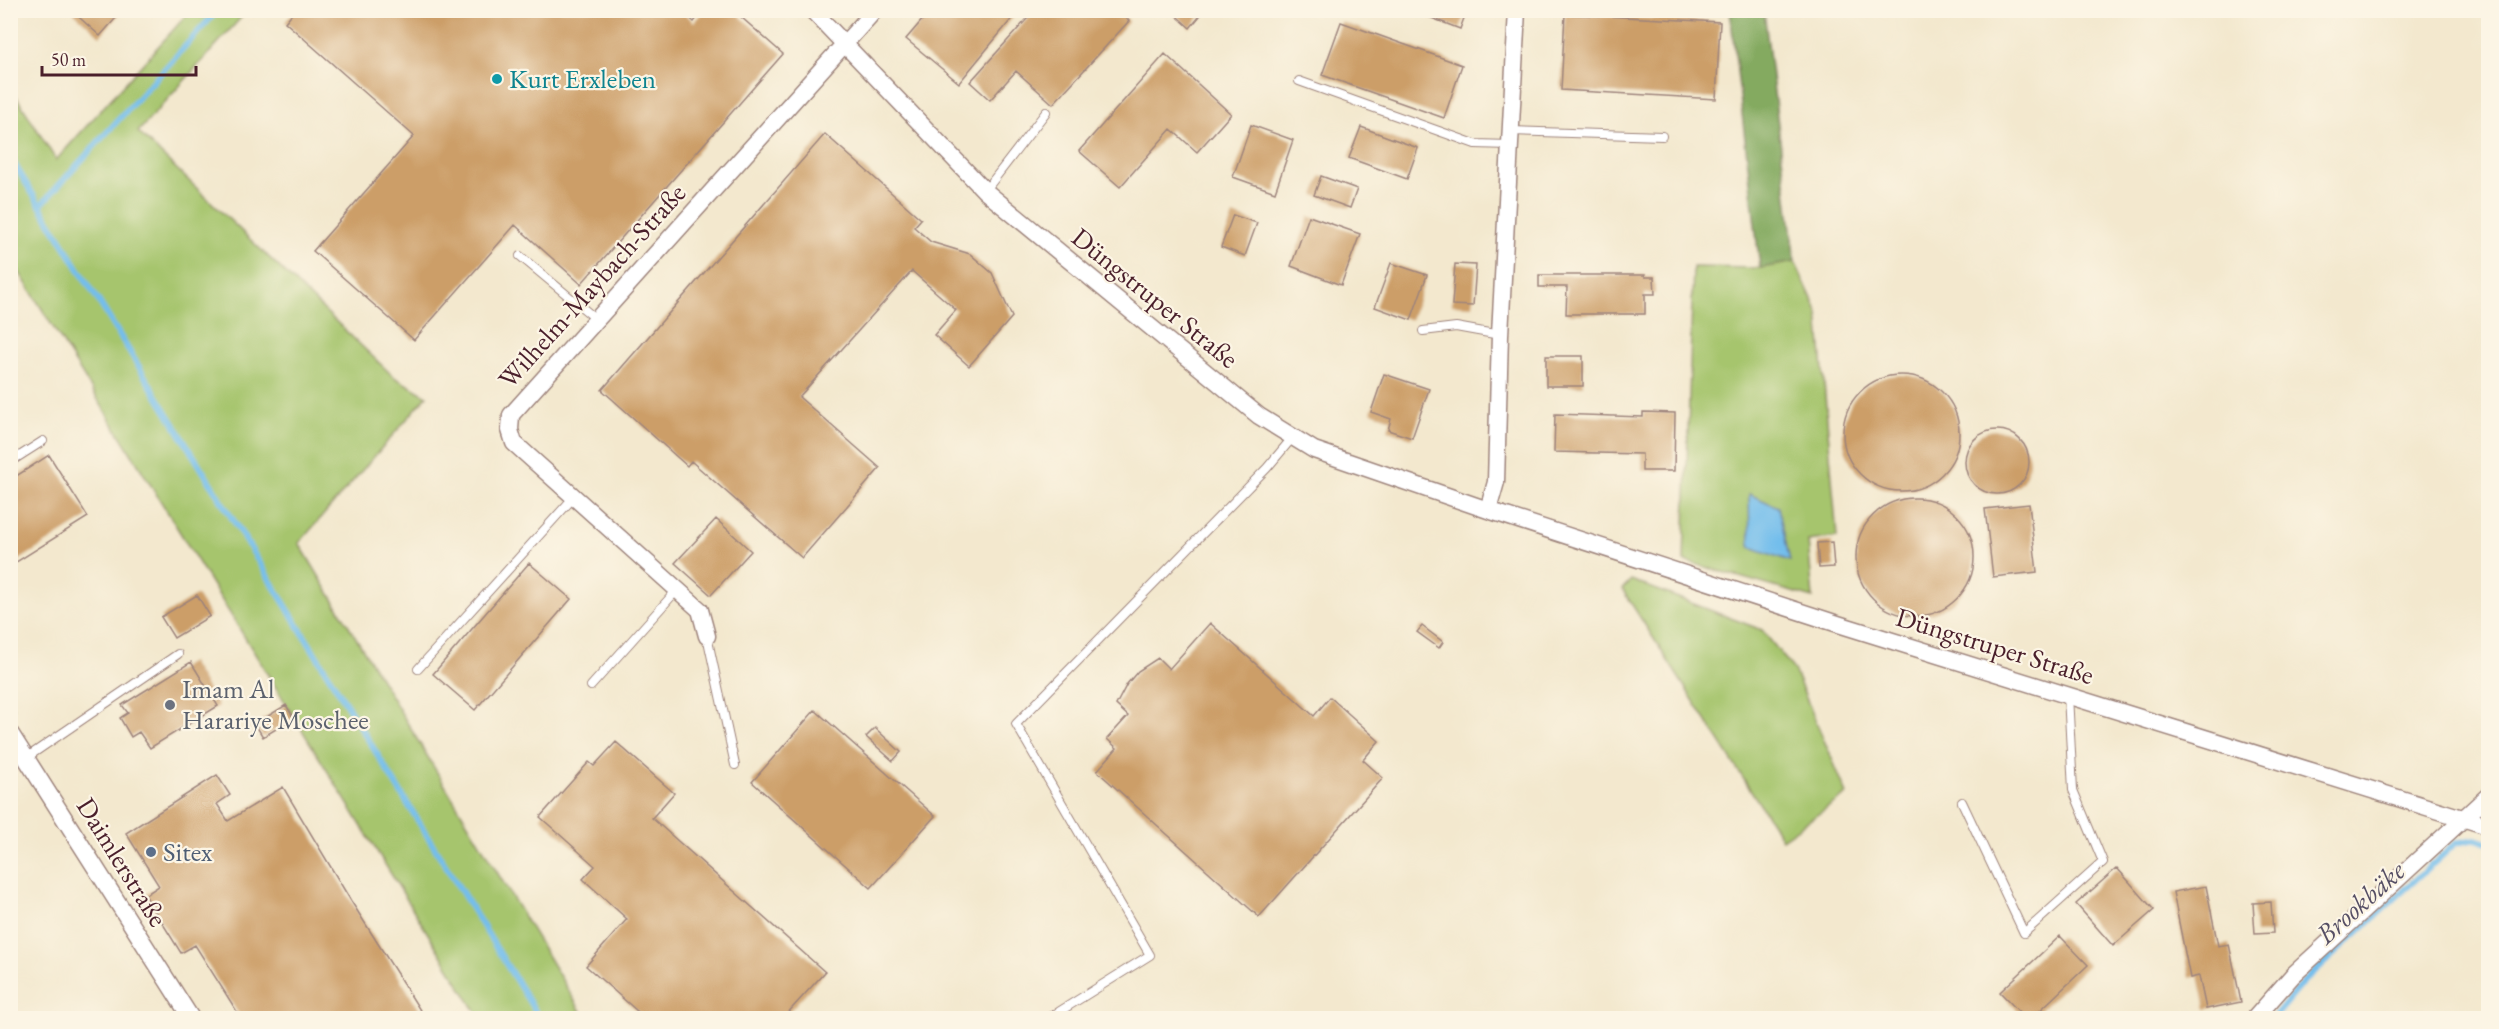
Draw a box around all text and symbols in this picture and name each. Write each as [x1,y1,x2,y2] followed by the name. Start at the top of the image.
[42,39,196,77] scale bar
[51,48,86,71] text: 50 m
[509,61,656,96] place label: Kurt Erxleben
[490,72,504,86] marker: Kurt Erxleben
[490,176,693,396] street label: Wilhelm-Maybach-Straße
[1065,220,1246,376] street label: Düngstruper Straße
[1892,599,2098,692] street label: Düngstruper Straße
[182,671,369,737] place label: Imam Al Harariye Moschee
[163,698,177,712] marker: Imam Al Harariye Moschee
[69,791,176,933] street label: Daimlerstraße
[163,834,213,869] place label: Sitex
[144,845,158,859] marker: Sitex
[2307,852,2413,952] water label: Brookbäke

